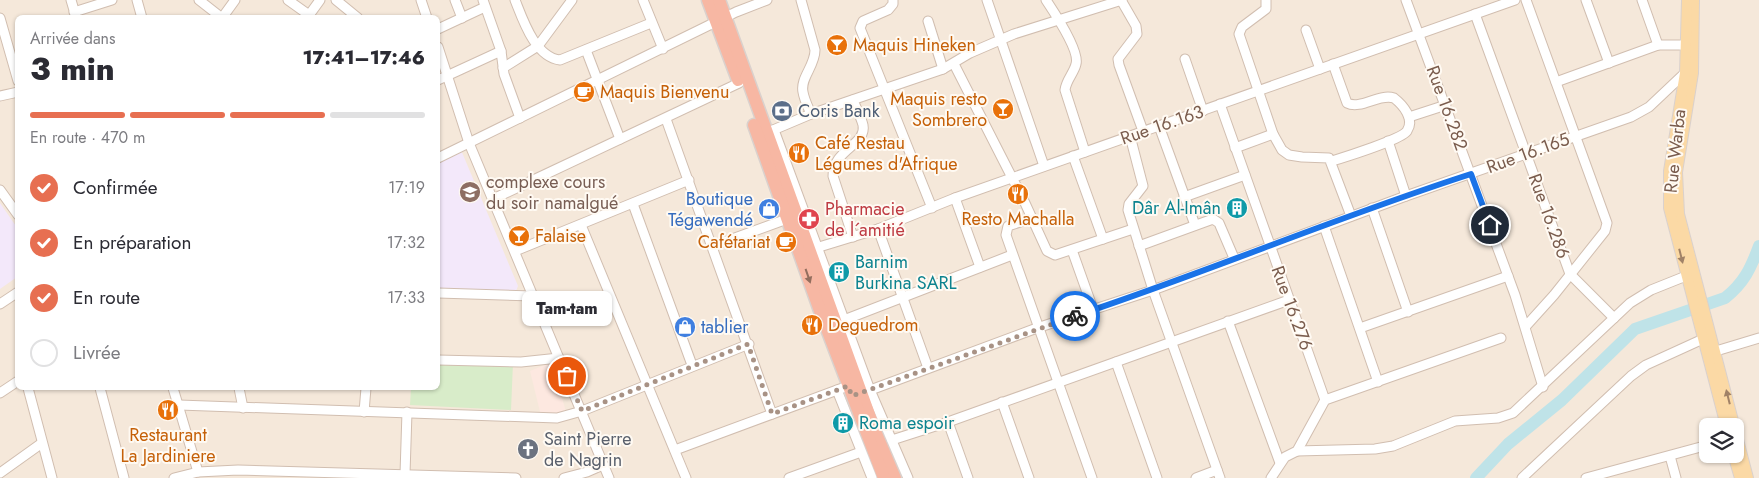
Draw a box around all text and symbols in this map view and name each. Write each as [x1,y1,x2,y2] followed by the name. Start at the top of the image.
[30,27,115,50] text: Arrivée dans
[853,32,976,58] place label: Maquis Hineken
[825,33,849,57] bar icon: Maquis Hineken
[302,44,425,71] text: 17:41–17:46
[30,46,115,92] text: 3 min
[1420,62,1474,154] street label: Rue 16.282
[600,79,729,105] place label: Maquis Bienvenu
[572,80,596,104] cafe icon: Maquis Bienvenu
[890,86,987,133] place label: Maquis resto Sombrero
[991,97,1015,121] bar icon: Maquis resto Sombrero
[798,98,880,124] place label: Coris Bank
[770,99,794,123] bank icon: Coris Bank
[1117,99,1207,151] street label: Rue 16.163
[1658,108,1692,194] street label: Rue Warba
[30,126,145,149] text: En route · 470 m
[1483,126,1573,180] street label: Rue 16.165
[815,130,958,177] place label: Café Restau Légumes d'Afrique
[787,141,811,165] restaurant icon: Café Restau Légumes d'Afrique
[486,169,618,216] place label: complexe cours du soir namalgué
[1522,170,1576,262] street label: Rue 16.286
[30,174,58,202] icon: check
[73,174,158,201] text: Confirmée
[388,176,425,199] text: 17:19
[458,180,482,204] school or university icon: complexe cours du soir namalgué
[1006,182,1030,206] restaurant icon: Resto Machalla
[668,186,753,233] place label: Boutique Tégawendé
[1132,195,1221,221] place label: Dâr Al-Imân
[825,196,905,243] place label: Pharmacie de l´amitié
[1225,196,1249,220] building icon: Dâr Al-Imân
[757,197,781,221] shop icon: Boutique Tégawendé
[1469,204,1511,246] pin
[961,206,1075,232] place label: Resto Machalla
[797,207,821,231] pharmacy icon: Pharmacie de l´amitié
[1476,211,1504,239] icon: home
[535,223,586,249] place label: Falaise
[507,224,531,248] bar icon: Falaise
[30,229,58,257] icon: check
[73,229,191,256] text: En préparation
[698,229,771,255] place label: Cafétariat
[774,230,798,254] cafe icon: Cafétariat
[387,231,425,254] text: 17:32
[855,249,957,296] place label: Barnim Burkina SARL
[1677,249,1685,264] one-way arrow
[827,260,851,284] building icon: Barnim Burkina SARL
[1265,262,1319,354] street label: Rue 16.276
[805,269,812,284] one-way arrow
[30,284,58,312] icon: check
[73,284,140,311] text: En route
[387,286,425,309] text: 17:33
[522,291,612,326] callout: Tam-tam
[1050,291,1100,341] courier
[536,297,598,320] text: Tam-tam
[1061,302,1089,330] icon: bike
[828,312,919,338] place label: Deguedrom
[800,313,824,337] restaurant icon: Deguedrom
[701,314,749,340] place label: tablier
[673,315,697,339] shop icon: tablier
[73,339,121,366] text: Livrée
[546,355,588,397] pin
[553,362,581,390] icon: bag
[1724,389,1732,404] one-way arrow
[156,398,180,422] restaurant icon: Restaurant La Jardiniere
[859,410,955,436] place label: Roma espoir
[831,411,855,435] building icon: Roma espoir
[1699,418,1744,463] map controls
[1699,418,1744,463] button: layers
[121,422,215,469] place label: Restaurant La Jardiniere
[544,426,632,473] place label: Saint Pierre de Nagrin
[516,437,540,461] church icon: Saint Pierre de Nagrin

